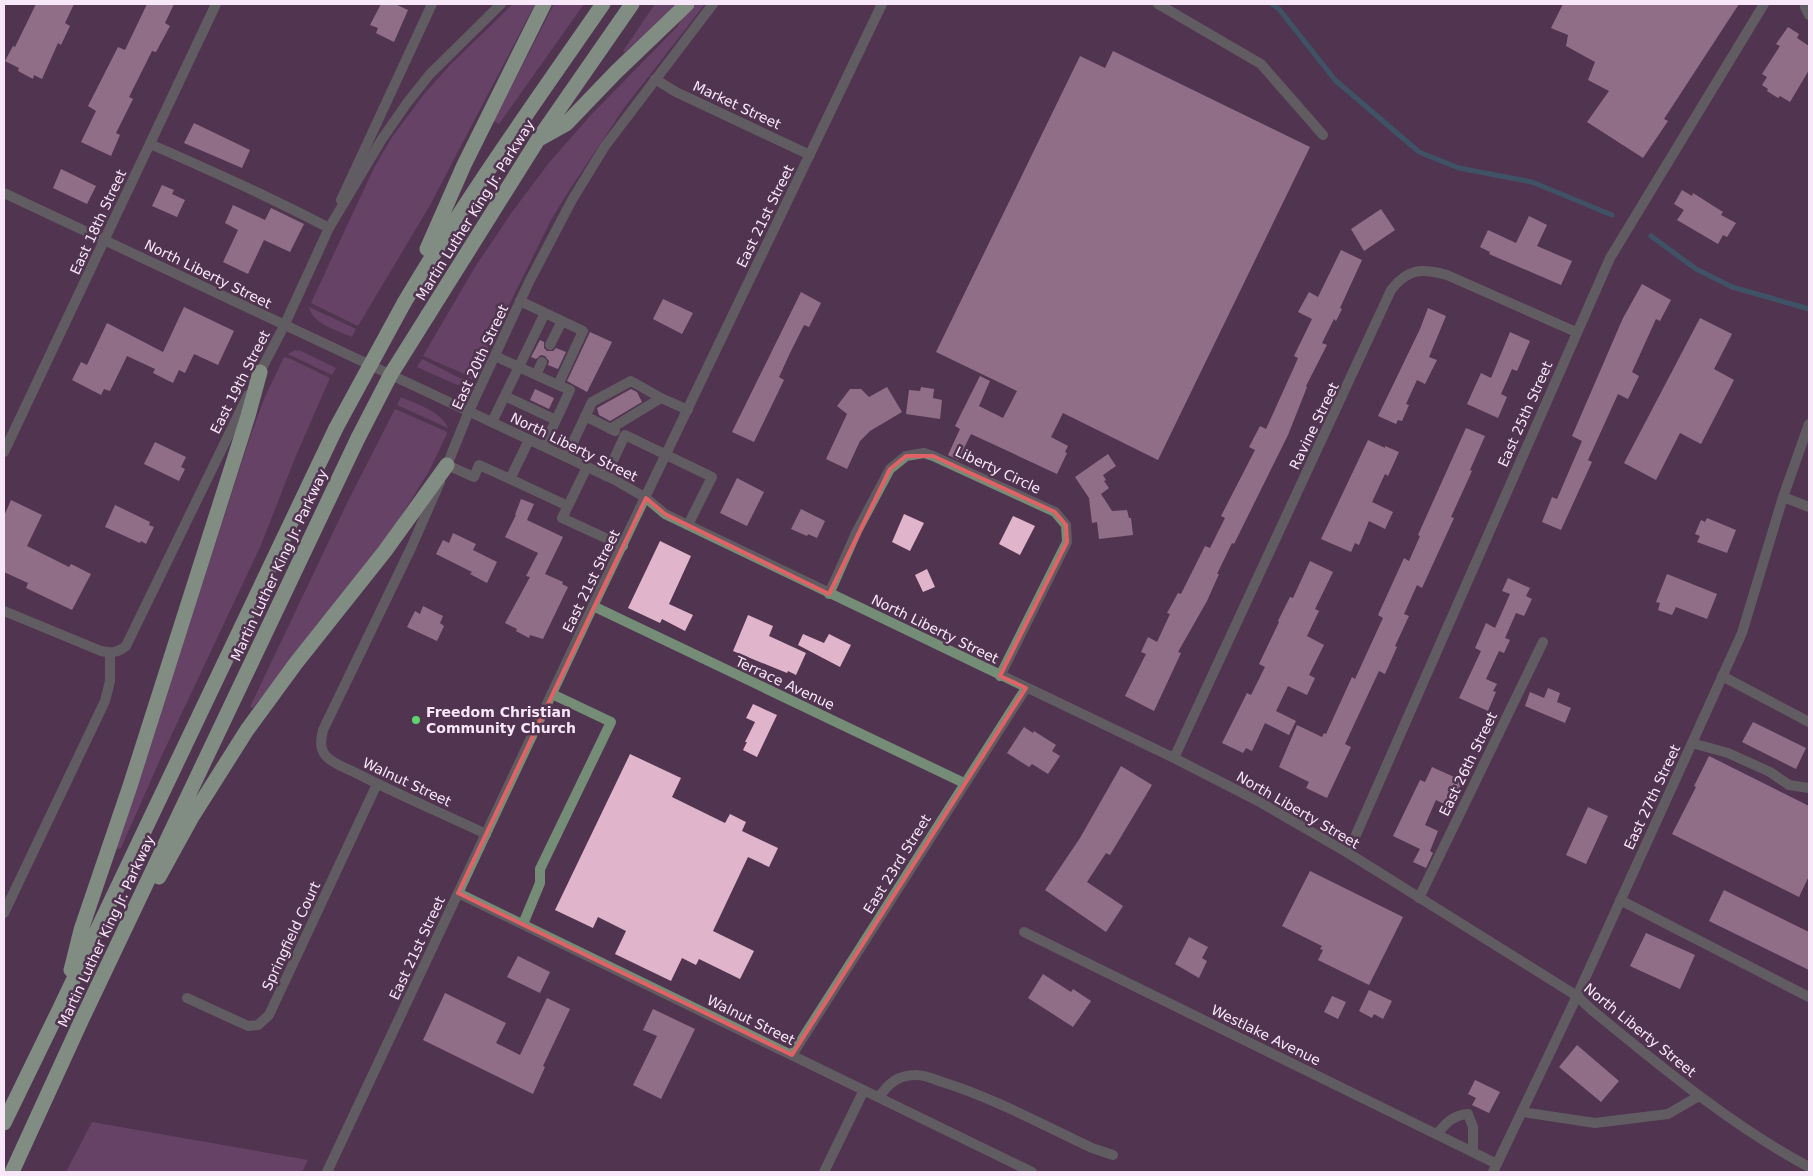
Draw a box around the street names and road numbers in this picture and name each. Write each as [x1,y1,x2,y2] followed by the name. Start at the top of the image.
[691,78,784,133] street label: Market Street
[413,117,537,303] street label: Martin Luther King Jr. Parkway
[733,162,797,270] street label: East 21st Street
[67,167,130,277] street label: East 18th Street
[142,236,275,312] street label: North Liberty Street
[449,302,512,412] street label: East 20th Street
[207,327,273,436] street label: East 19th Street
[1495,358,1556,469] street label: East 25th Street
[1286,380,1342,472] street label: Ravine Street
[508,409,641,485] street label: North Liberty Street
[953,443,1043,497] street label: Liberty Circle
[227,466,331,664] street label: Martin Luther King Jr. Parkway
[559,527,623,635] street label: East 21st Street
[869,591,1002,667] street label: North Liberty Street
[732,653,837,713] street label: Terrace Avenue
[1436,709,1500,819] street label: East 26th Street
[1621,742,1684,852] street label: East 27th Street
[360,755,454,810] street label: Walnut Street
[1234,768,1363,852] street label: North Liberty Street
[860,811,934,917] street label: East 23rd Street
[54,832,158,1030] street label: Martin Luther King Jr. Parkway
[259,879,323,993] street label: Springfield Court
[386,893,448,1002] street label: East 21st Street
[1581,980,1700,1080] street label: North Liberty Street
[705,992,798,1048] street label: Walnut Street
[1209,1002,1323,1068] street label: Westlake Avenue

